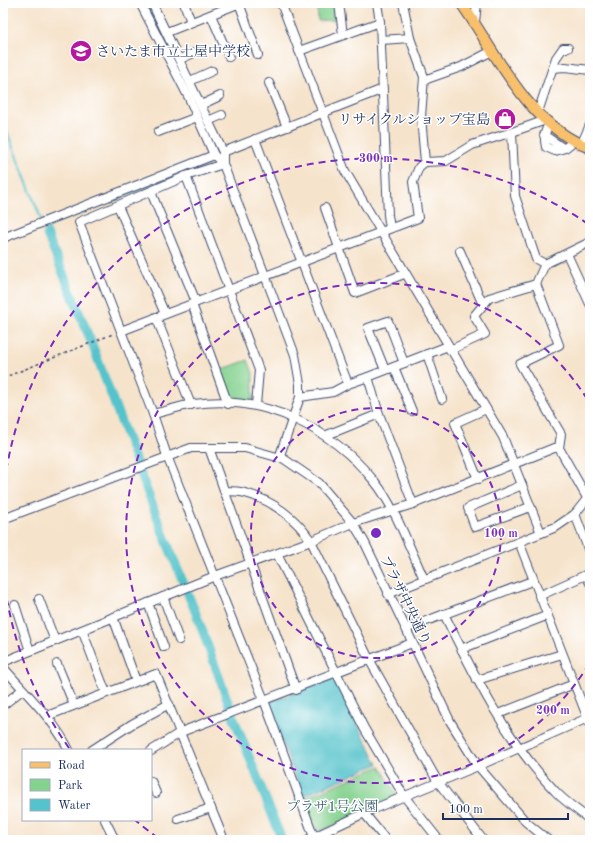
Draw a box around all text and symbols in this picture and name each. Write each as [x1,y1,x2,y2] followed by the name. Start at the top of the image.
[68,38,94,64] school or university icon: さいたま市立土屋中学校
[96,44,250,59] place label: さいたま市立土屋中学校
[492,106,518,132] shop icon: リサイクルショップ宝島
[339,112,490,127] place label: リサイクルショップ宝島
[359,153,393,165] text: 300 m
[369,526,383,540] centre of rings
[484,528,518,540] text: 100 m
[377,553,434,648] street label: プラザ中央通り
[536,705,570,717] text: 200 m
[22,749,152,821] legend
[58,760,85,772] text: Road
[58,780,83,792] text: Park
[443,795,568,821] scale bar
[286,799,378,814] park label: プラザ1号公園
[58,800,91,812] text: Water
[449,804,483,816] text: 100 m

